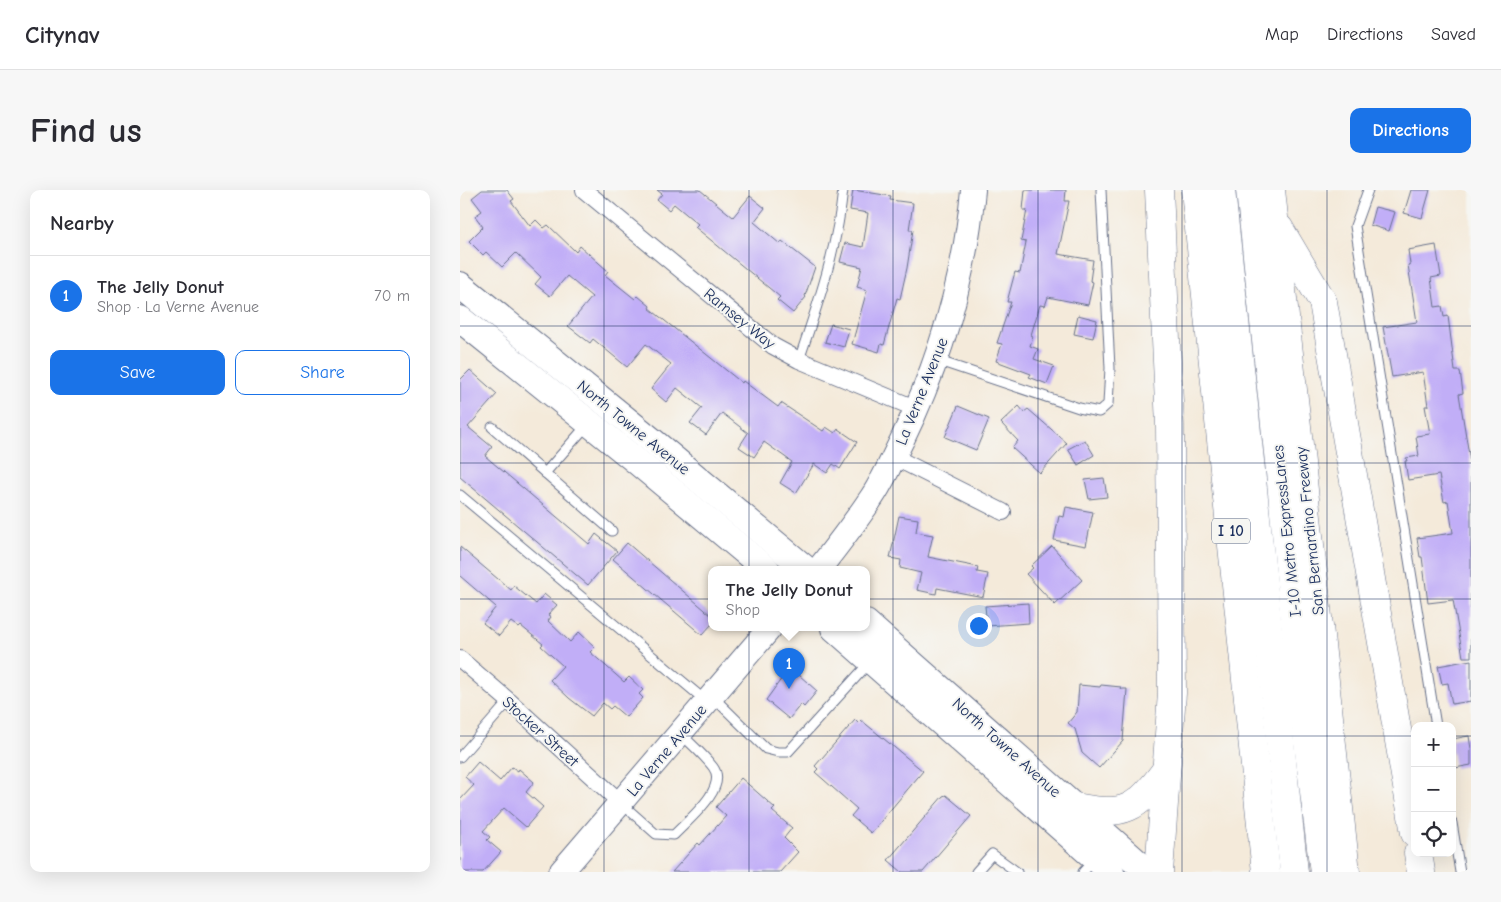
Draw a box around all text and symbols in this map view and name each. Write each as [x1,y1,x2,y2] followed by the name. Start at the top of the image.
[25,21,100,49] text: Citynav
[1265,24,1299,45] text: Map
[1327,24,1403,45] text: Directions
[1431,24,1476,45] text: Saved
[1350,108,1471,153] button: Directions
[30,110,142,151] text: Find us
[50,211,114,235] text: Nearby
[97,276,224,298] text: The Jelly Donut
[700,285,779,353] street label: Ramsey Way
[63,287,69,305] text: 1
[374,287,410,305] text: 70 m
[97,298,259,316] text: Shop · La Verne Avenue
[892,335,952,448] street label: La Verne Avenue
[50,350,225,395] button: Save
[235,350,410,395] button: Share
[573,377,693,479] street label: North Towne Avenue
[1269,444,1305,618] street label: I-10 Metro ExpressLanes
[1292,445,1328,616] street label: San Bernardino Freeway
[1212,518,1250,544] road number: I 10
[708,566,870,631] popup
[726,579,852,601] text: The Jelly Donut
[726,601,760,619] text: Shop
[966,613,992,639] your location
[773,648,805,689] pin: 1
[499,693,582,771] street label: Stocker Street
[948,694,1064,801] street label: North Towne Avenue
[623,701,710,800] street label: La Verne Avenue
[1411,722,1456,857] map controls
[1411,722,1456,767] button: +
[1411,767,1456,812] button: −
[1411,812,1456,857] button: locate

